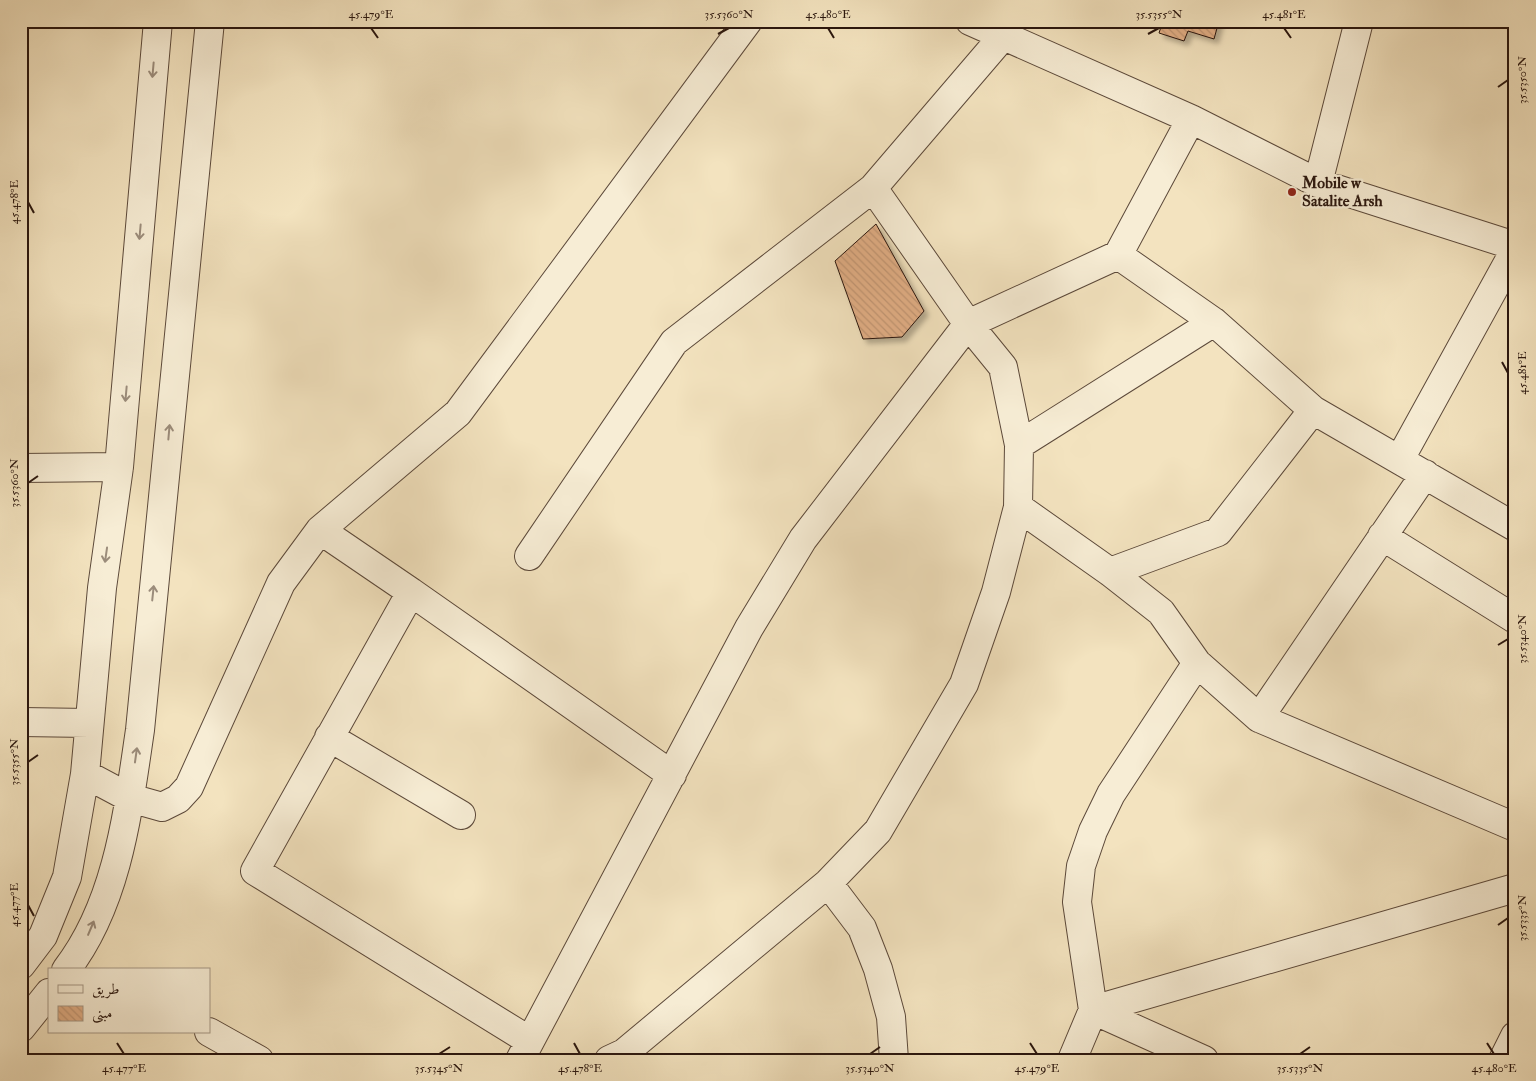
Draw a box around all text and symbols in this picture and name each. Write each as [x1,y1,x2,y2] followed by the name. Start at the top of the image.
[349,7,394,22] text: 45.479°E
[705,7,754,22] text: 35.5360°N
[805,7,851,22] text: 45.480°E
[1135,7,1183,22] text: 35.5355°N
[1262,7,1306,22] text: 45.481°E
[1515,56,1530,104] text: 35.5350°N
[149,62,158,78] one-way arrow
[1301,173,1383,211] place label: Mobile w Satalite Arsh
[7,180,22,224] text: 45.478°E
[1286,186,1298,198] marker: Mobile w Satalite Arsh
[135,223,145,239] one-way arrow
[1515,351,1530,395] text: 45.481°E
[121,385,131,401] one-way arrow
[164,424,174,440] one-way arrow
[7,458,22,507] text: 35.5360°N
[101,547,111,563] one-way arrow
[149,586,158,602] one-way arrow
[1515,614,1530,664] text: 35.5340°N
[7,738,22,786] text: 35.5355°N
[131,747,141,763] one-way arrow
[7,883,22,927] text: 45.477°E
[1515,894,1530,941] text: 35.5335°N
[87,921,97,936] one-way arrow
[48,968,210,1034] legend
[92,980,119,999] text: طريق
[92,1004,112,1024] text: مبنى
[102,1061,146,1076] text: 45.477°E
[415,1061,463,1076] text: 35.5345°N
[558,1061,602,1076] text: 45.478°E
[845,1061,895,1076] text: 35.5340°N
[1015,1061,1060,1076] text: 45.479°E
[1277,1061,1324,1076] text: 35.5335°N
[1471,1061,1517,1076] text: 45.480°E

